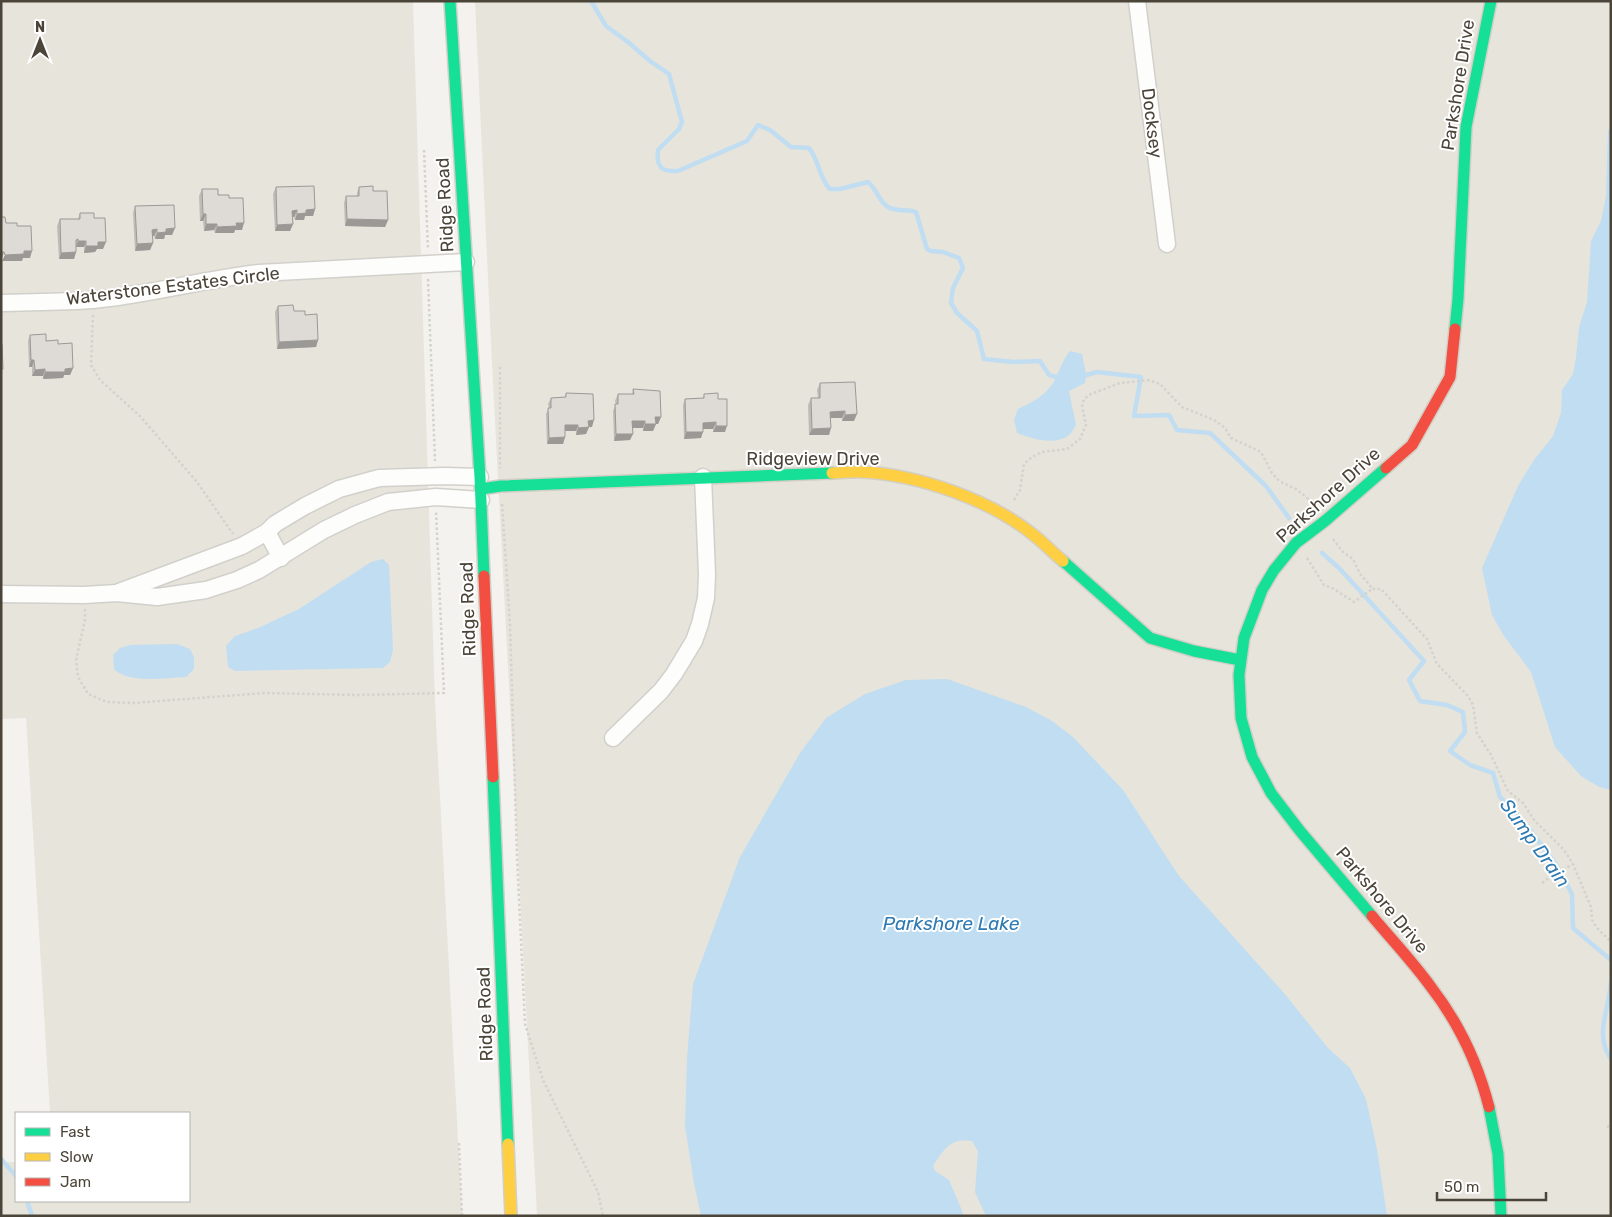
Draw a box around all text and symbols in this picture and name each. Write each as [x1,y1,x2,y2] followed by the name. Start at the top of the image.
[15,15,65,65] north arrow
[1437,18,1479,152] street label: Parkshore Drive
[35,19,45,36] text: N
[1137,87,1167,159] street label: Docksey
[432,157,458,253] street label: Ridge Road
[65,262,281,310] street label: Waterstone Estates Circle
[1272,443,1384,547] street label: Parkshore Drive
[746,448,880,470] street label: Ridgeview Drive
[455,561,481,657] street label: Ridge Road
[1495,794,1575,892] water label: Sump Drain
[1331,842,1433,958] street label: Parkshore Drive
[883,912,1020,935] water label: Parkshore Lake
[472,966,498,1062] street label: Ridge Road
[15,1112,190,1202] legend
[60,1123,90,1141] text: Fast
[60,1148,93,1166] text: Slow
[1437,1170,1546,1202] scale bar
[60,1173,91,1191] text: Jam
[1444,1178,1479,1196] text: 50 m

